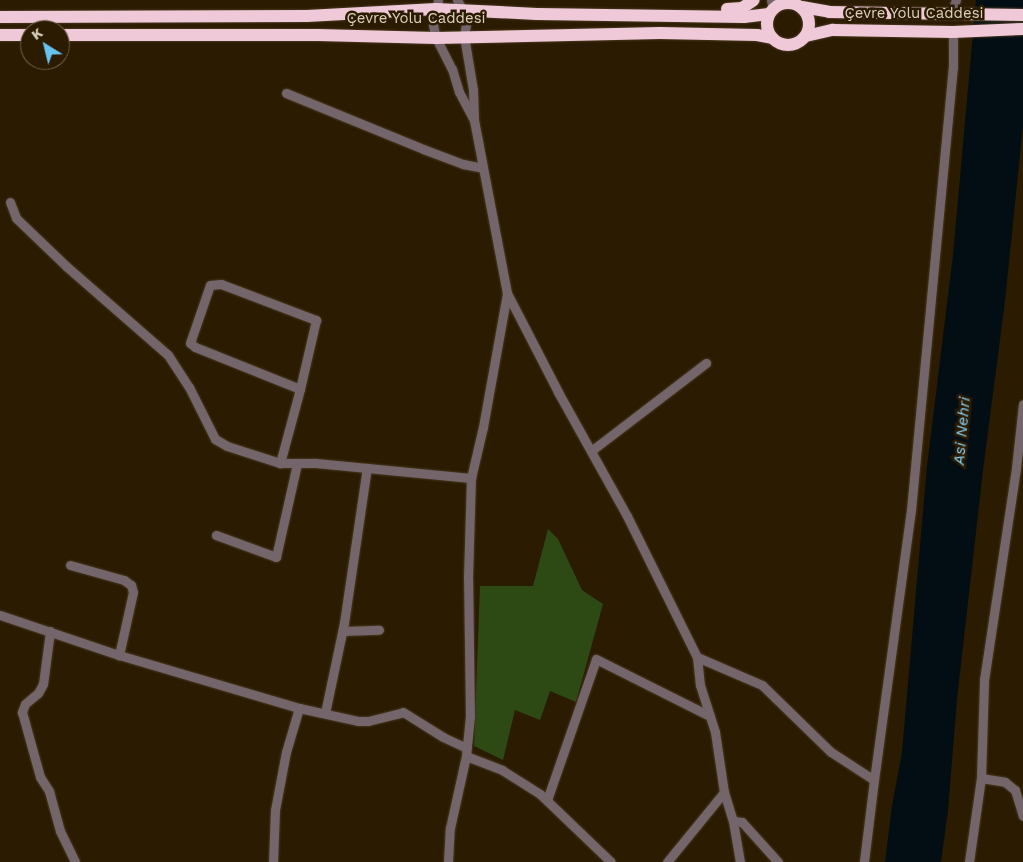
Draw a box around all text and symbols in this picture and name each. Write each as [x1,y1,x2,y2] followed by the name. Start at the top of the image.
[844,5,984,23] street label: Çevre Yolu Caddesi
[346,10,486,28] street label: Çevre Yolu Caddesi
[20,20,70,70] north arrow
[28,24,45,43] text: K
[949,396,975,466] water label: Asi Nehri

